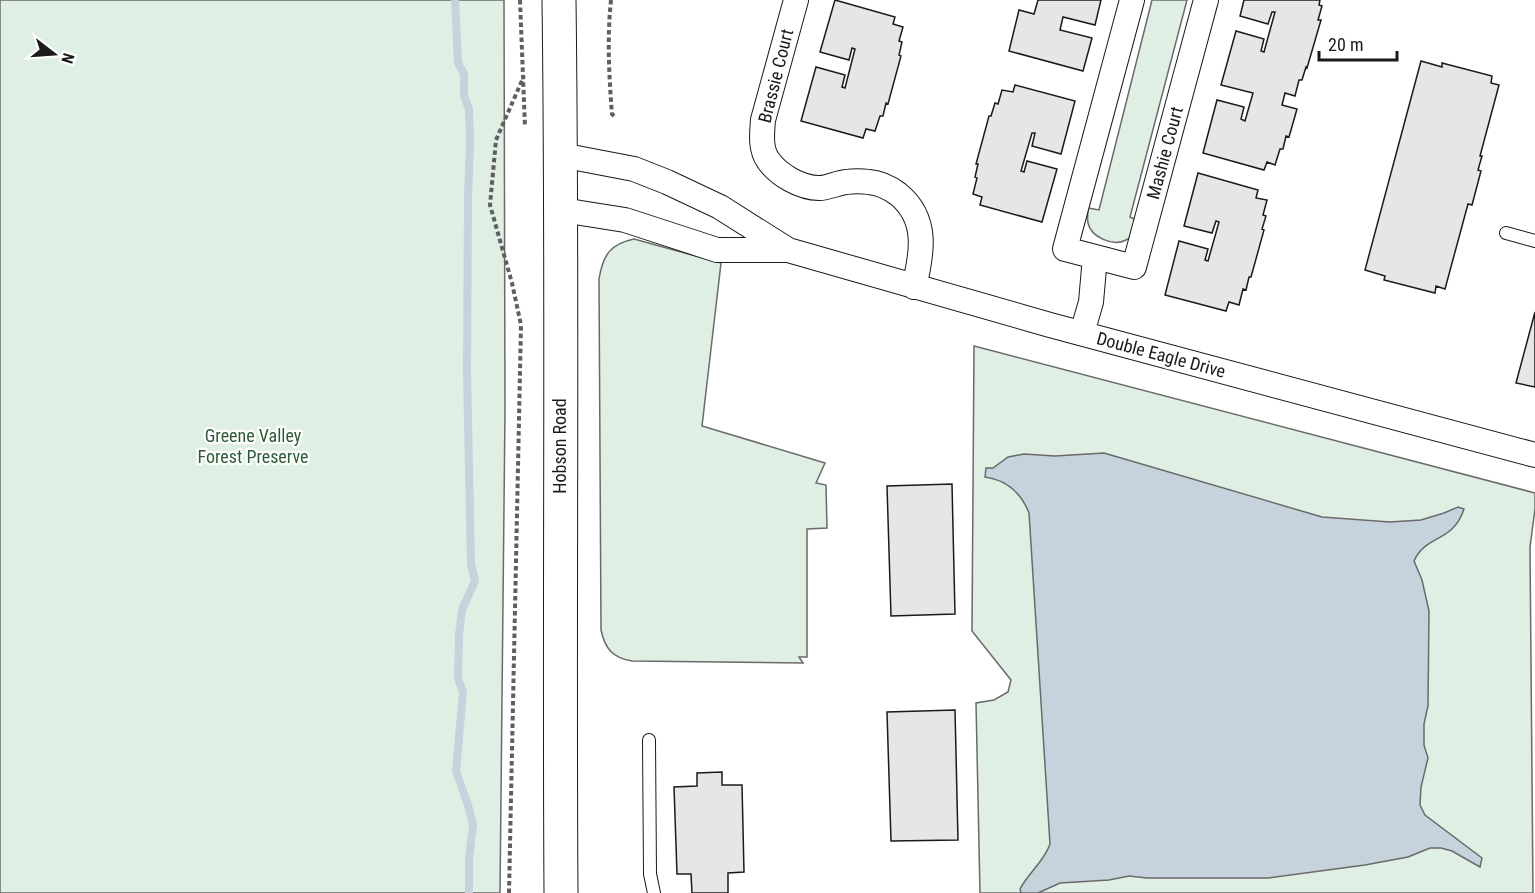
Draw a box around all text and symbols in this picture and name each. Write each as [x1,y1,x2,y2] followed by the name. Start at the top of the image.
[24,24,84,84] north arrow
[1319,24,1397,62] scale bar
[754,27,797,125] street label: Brassie Court
[1328,34,1363,55] text: 20 m
[57,51,78,66] text: N
[1142,104,1187,201] street label: Mashie Court
[1094,327,1228,382] street label: Double Eagle Drive
[549,398,570,494] street label: Hobson Road
[198,425,308,467] park label: Greene Valley Forest Preserve

